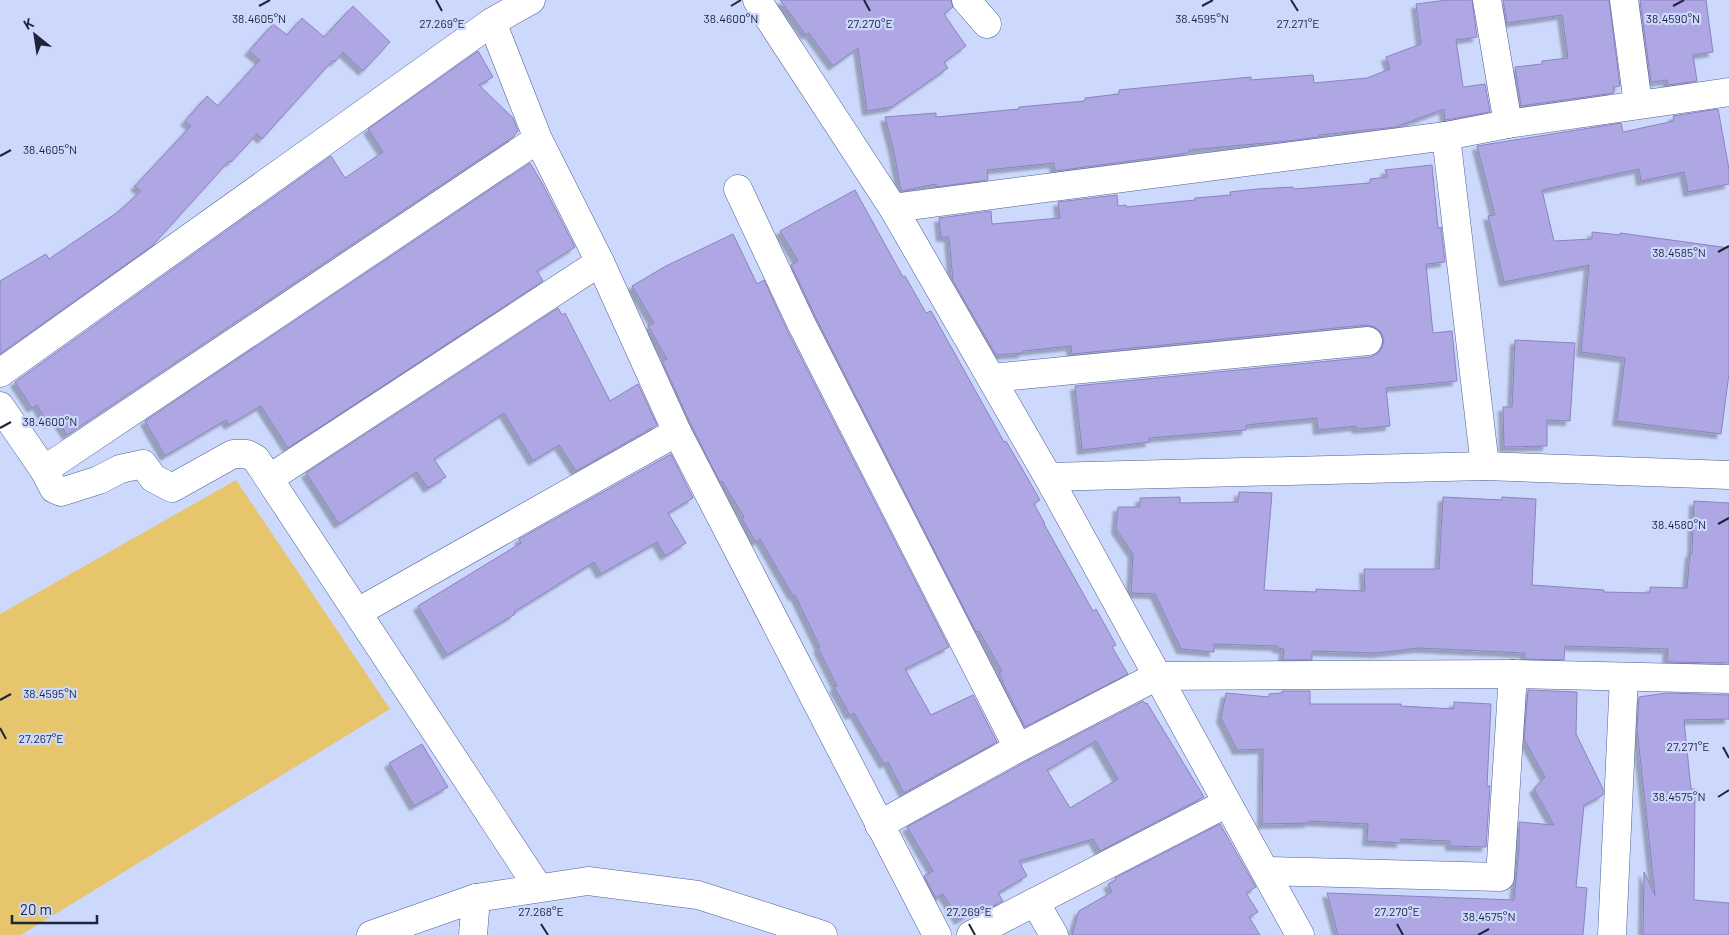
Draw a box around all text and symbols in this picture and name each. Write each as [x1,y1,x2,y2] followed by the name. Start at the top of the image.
[10,10,60,60] north arrow
[232,11,286,25] text: 38.4605°N
[704,11,758,25] text: 38.4600°N
[1175,11,1229,25] text: 38.4595°N
[1646,11,1700,25] text: 38.4590°N
[20,14,36,33] text: K
[419,16,465,30] text: 27.269°E
[847,16,893,30] text: 27.270°E
[1276,16,1320,30] text: 27.271°E
[23,142,77,156] text: 38.4605°N
[1652,245,1706,259] text: 38.4585°N
[23,414,77,428] text: 38.4600°N
[1652,517,1706,531] text: 38.4580°N
[23,686,77,700] text: 38.4595°N
[18,731,64,745] text: 27.267°E
[1666,739,1710,753] text: 27.271°E
[1652,789,1706,803] text: 38.4575°N
[12,892,98,924] scale bar
[20,900,52,918] text: 20 m
[518,904,564,918] text: 27.268°E
[946,904,992,918] text: 27.269°E
[1374,904,1420,918] text: 27.270°E
[1462,909,1516,923] text: 38.4575°N

